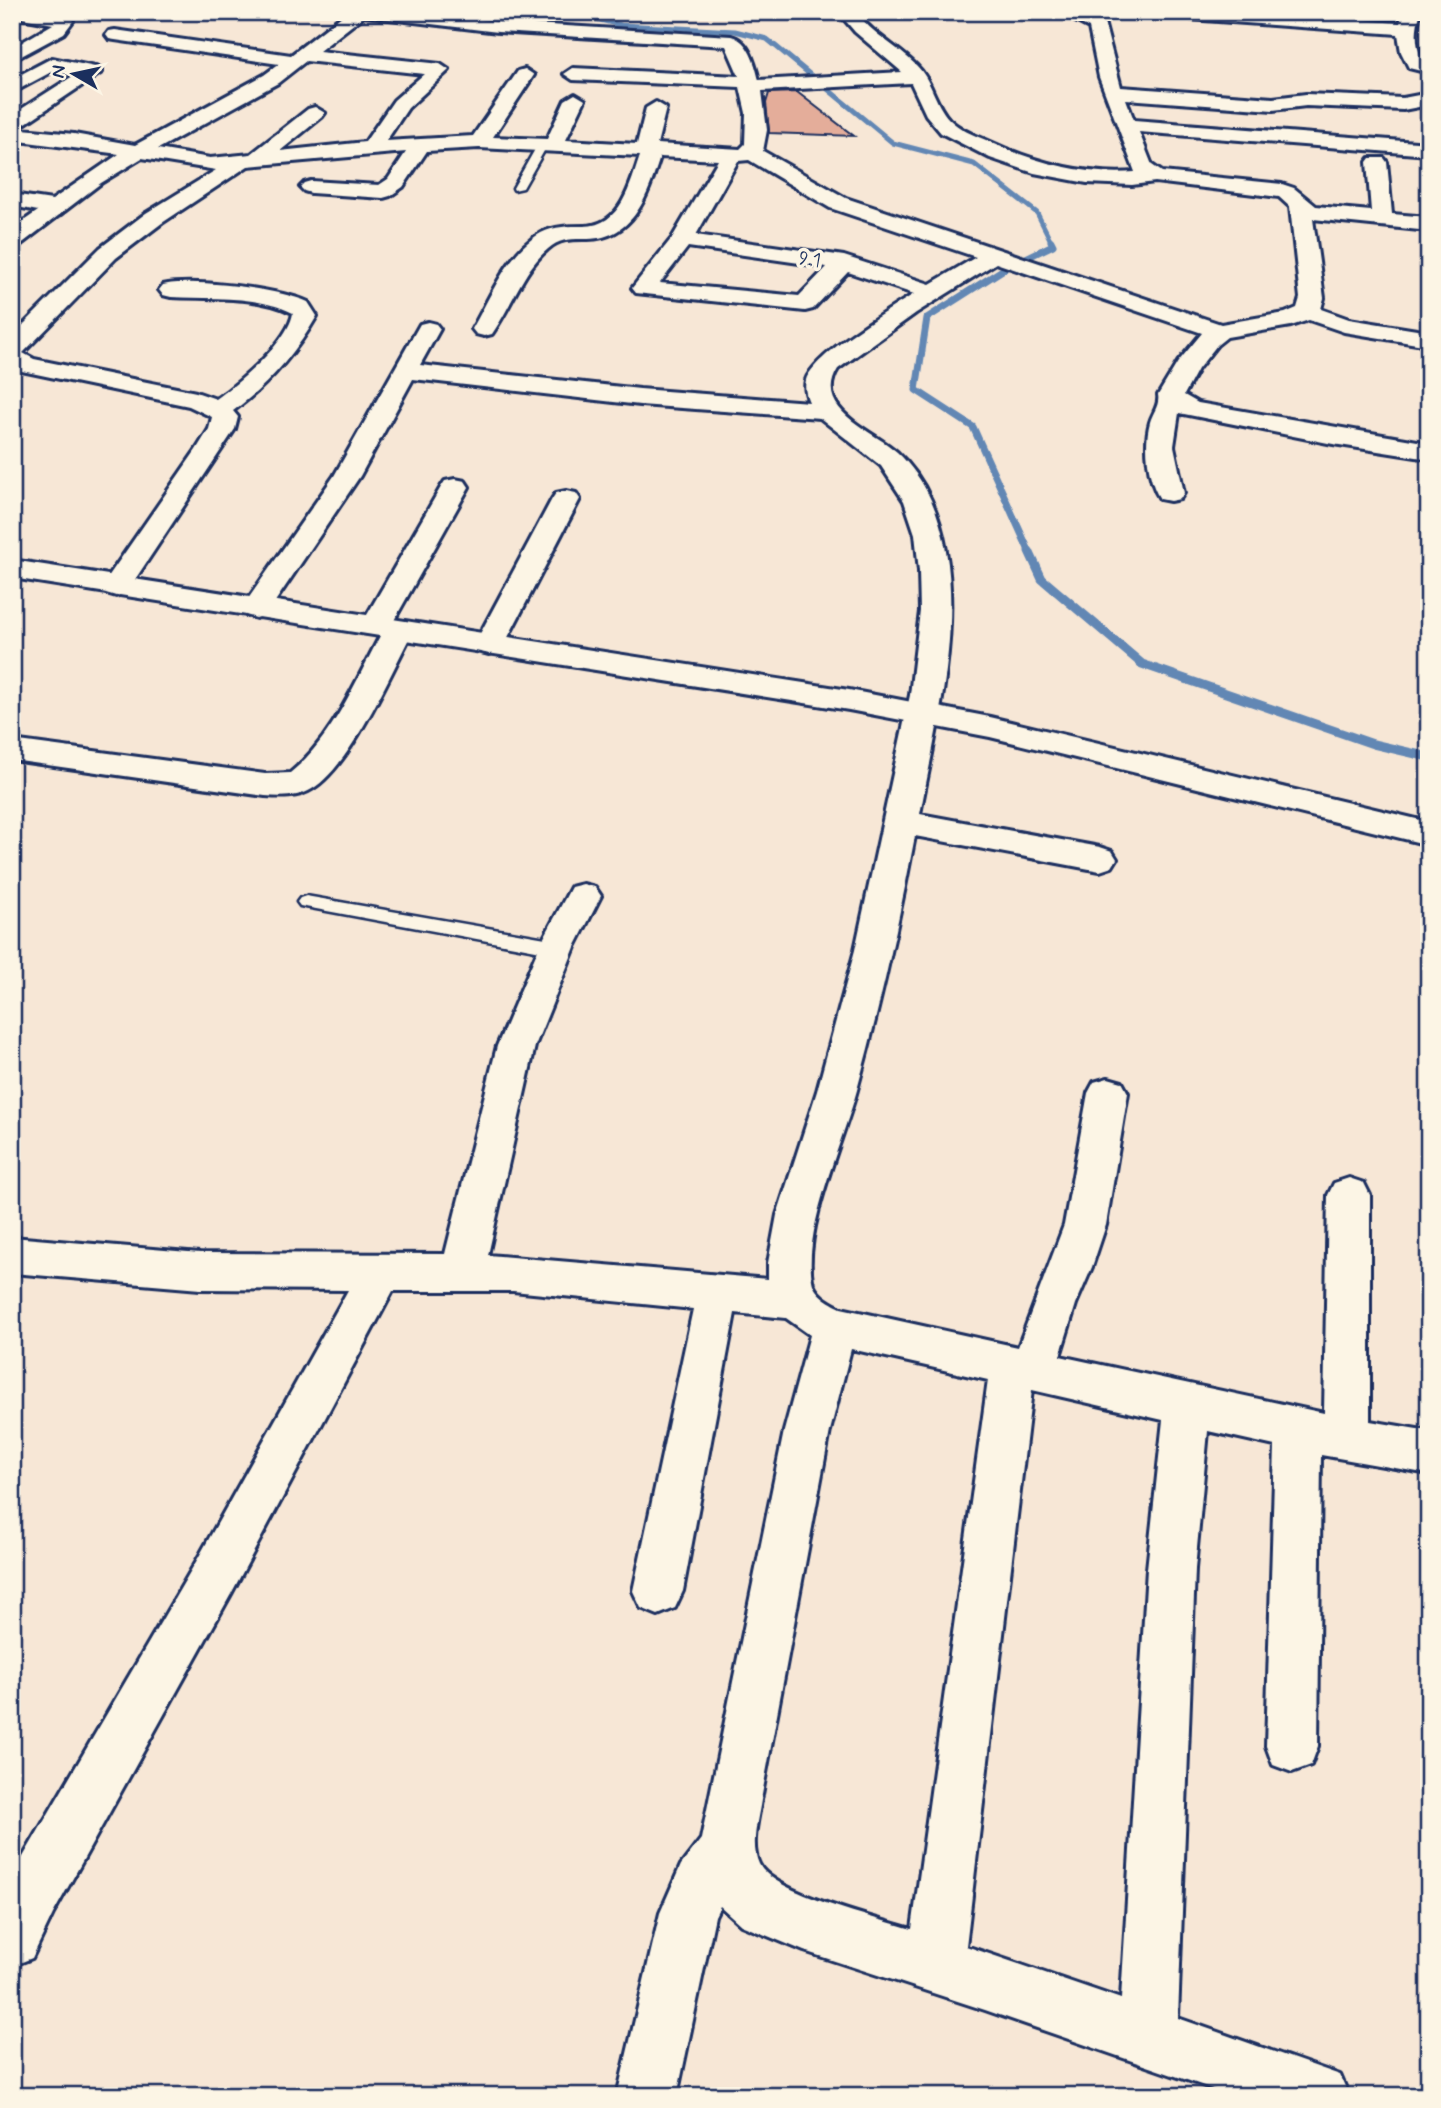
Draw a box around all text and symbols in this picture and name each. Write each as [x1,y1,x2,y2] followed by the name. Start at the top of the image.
[38,38,108,108] north arrow
[45,63,72,80] text: N
[797,246,822,273] street label: 9.1

